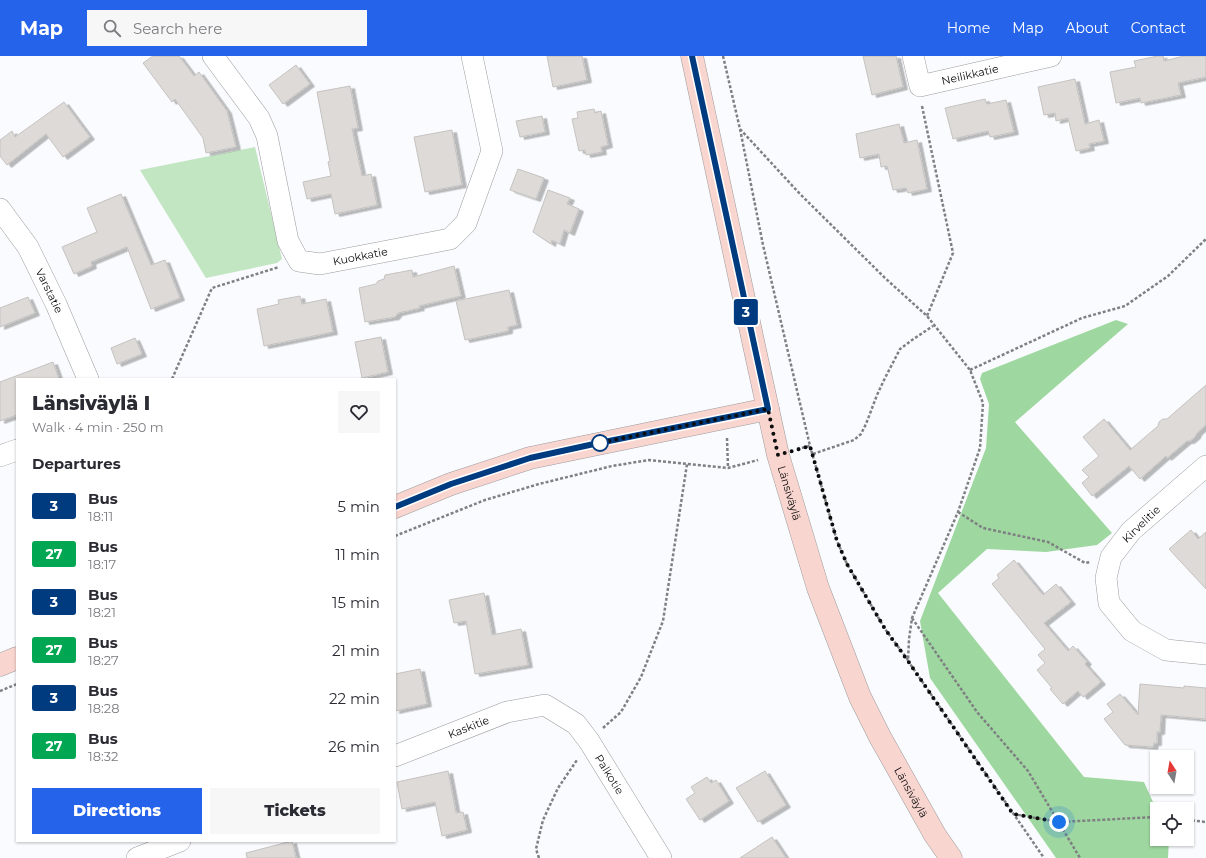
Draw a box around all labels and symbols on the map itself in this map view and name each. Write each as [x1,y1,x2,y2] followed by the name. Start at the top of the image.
[940,61,1000,88] street label: Neilikkatie
[332,244,389,268] street label: Kuokkatie
[33,266,66,316] street label: Varstatie
[733,299,759,325] line badge: 3
[591,434,609,452] unlabelled marker
[775,464,804,522] street label: Länsiväylä
[1119,502,1163,546] street label: Kirvelitie
[446,713,491,742] street label: Kaskitie
[1150,750,1194,794] north arrow
[592,752,627,797] street label: Palkotie
[891,764,931,820] street label: Länsiväylä
[1049,812,1069,832] your location

